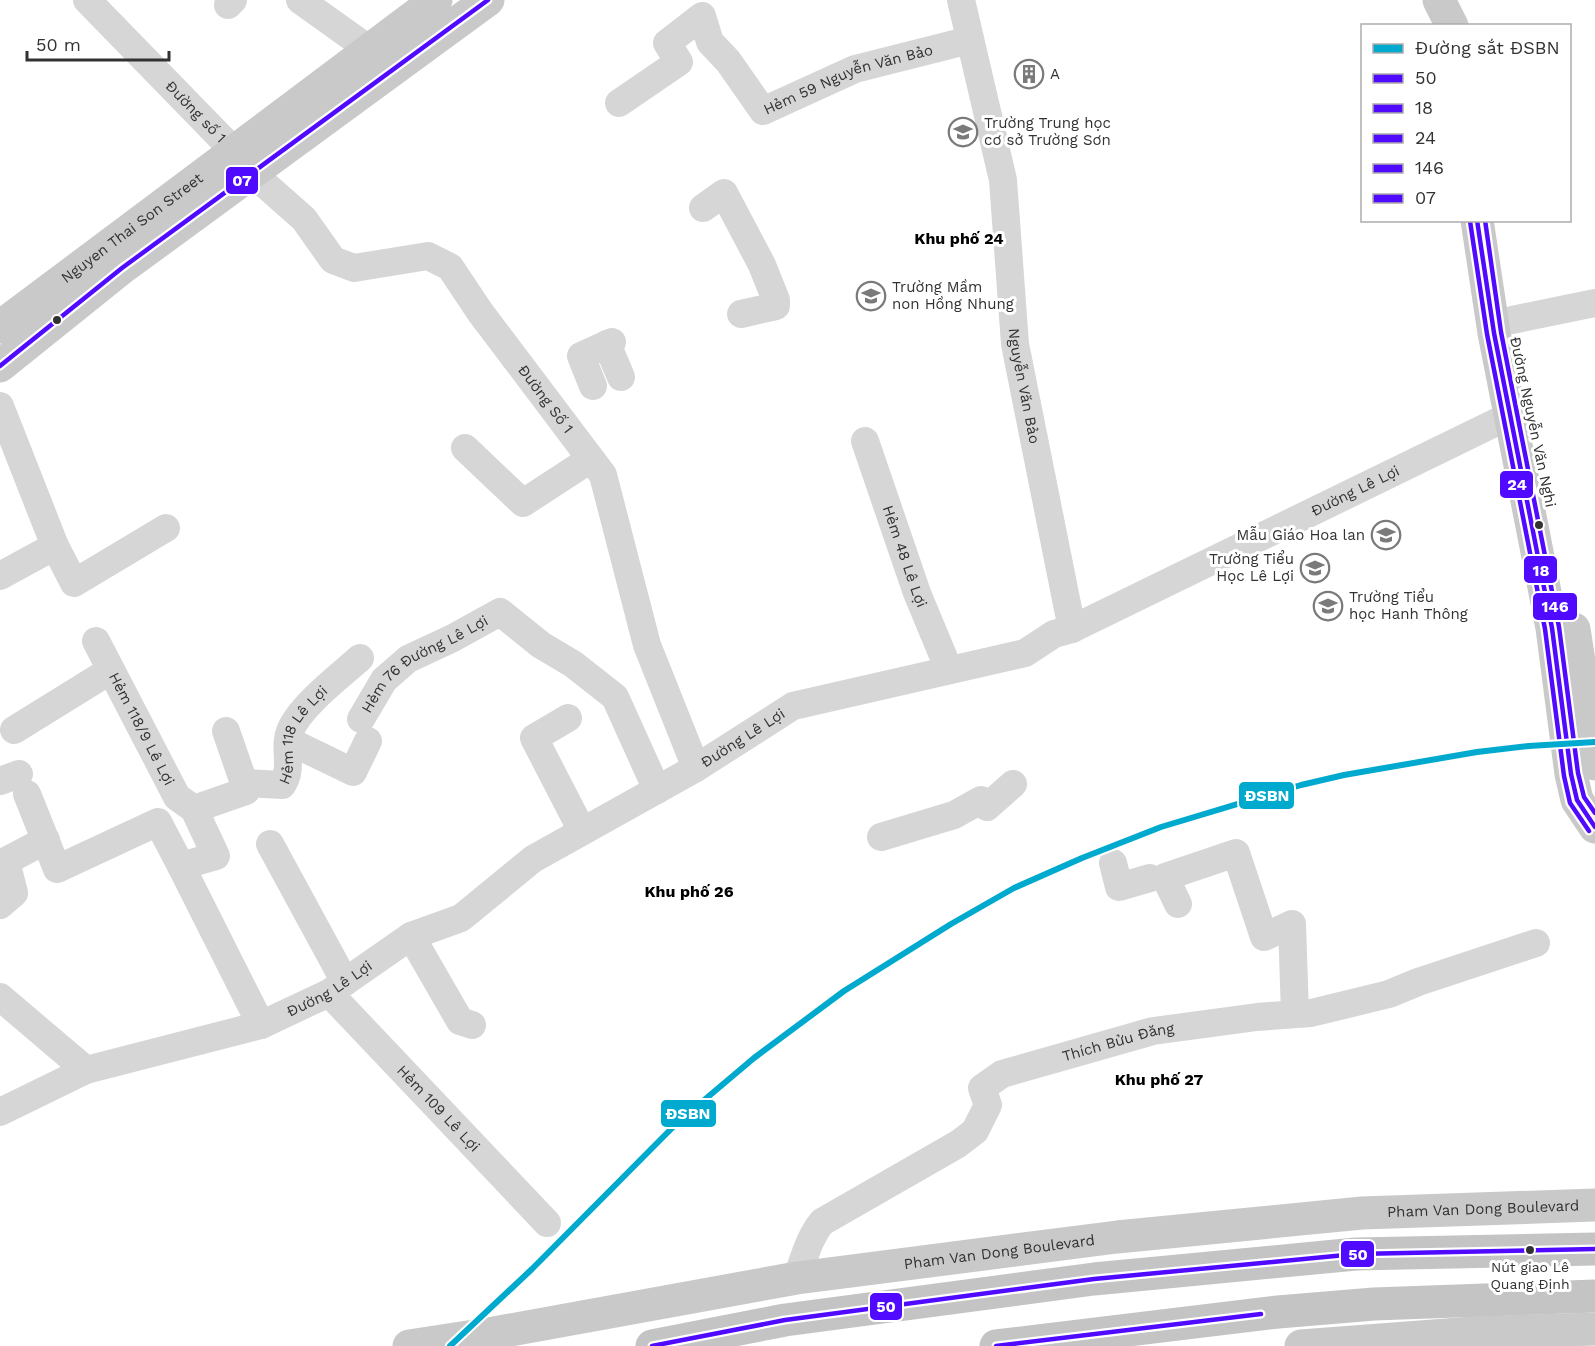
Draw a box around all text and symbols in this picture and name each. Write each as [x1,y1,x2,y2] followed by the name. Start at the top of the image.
[27,24,170,62] scale bar
[1361,24,1571,222] legend
[36,34,81,55] text: 50 m
[1415,37,1560,58] text: Đường sắt ĐSBN
[761,41,935,119] street label: Hẻm 59 Nguyễn Văn Bảo
[1013,58,1045,90] building icon: A
[1050,65,1060,83] place label: A
[1415,67,1437,88] text: 50
[162,77,230,147] street label: Đường số 1
[1415,97,1433,118] text: 18
[984,114,1111,149] place label: Trường Trung học cơ sở Trường Sơn
[947,116,979,148] school or university icon: Trường Trung học cơ sở Trường Sơn
[1415,127,1436,148] text: 24
[1415,157,1444,178] text: 146
[225,166,259,195] line badge: 07
[58,169,207,287] street label: Nguyen Thai Son Street
[232,171,252,190] text: 07
[1415,187,1436,208] text: 07
[914,229,1004,248] district label: Khu phố 24
[892,278,1014,313] place label: Trường Mầm non Hồng Nhung
[855,280,887,312] school or university icon: Trường Mầm non Hồng Nhung
[51,314,63,326] unlabelled marker
[1005,327,1044,445] street label: Nguyễn Văn Bảo
[1506,335,1561,509] street label: Đường Nguyễn Văn Nghi
[514,361,577,437] street label: Đường Số 1
[1308,462,1402,520] street label: Đường Lê Lợi
[1499,470,1534,499] line badge: 24
[1507,475,1527,494] text: 24
[879,503,931,610] street label: Hẻm 48 Lê Lợi
[1370,519,1402,551] school or university icon: Mẫu Giáo Hoa lan
[1533,519,1545,531] unlabelled marker
[1236,525,1365,544] place label: Mẫu Giáo Hoa lan
[1209,550,1294,585] place label: Trường Tiểu Học Lê Lợi
[1299,552,1331,584] school or university icon: Trường Tiểu Học Lê Lợi
[1523,555,1558,584] line badge: 18
[1533,561,1549,580] text: 18
[1349,588,1468,623] place label: Trường Tiểu học Hanh Thông
[1312,590,1344,622] school or university icon: Trường Tiểu học Hanh Thông
[1532,592,1578,621] line badge: 146
[1541,597,1569,616] text: 146
[358,611,491,716] street label: Hẻm 76 Đường Lê Lợi
[105,669,178,788] street label: Hẻm 118/9 Lê Lợi
[275,682,331,787] street label: Hẻm 118 Lê Lợi
[698,705,788,771] street label: Đường Lê Lợi
[1238,781,1295,810] line badge: ĐSBN
[1245,786,1289,805] text: ĐSBN
[645,882,734,901] district label: Khu phố 26
[284,957,376,1021] street label: Đường Lê Lợi
[1060,1019,1175,1065] street label: Thích Bửu Đăng
[393,1061,484,1155] street label: Hẻm 109 Lê Lợi
[1115,1070,1204,1089] district label: Khu phố 27
[660,1099,717,1128] line badge: ĐSBN
[666,1104,710,1123] text: ĐSBN
[1387,1197,1580,1221] street label: Pham Van Dong Boulevard
[903,1231,1096,1273] street label: Pham Van Dong Boulevard
[1340,1240,1375,1268] line badge: 50
[1524,1244,1536,1256] marker: Nút giao Lê Quang Định
[1348,1245,1368,1264] text: 50
[1490,1259,1570,1292] place label: Nút giao Lê Quang Định
[869,1292,903,1321] line badge: 50
[876,1297,896,1316] text: 50

